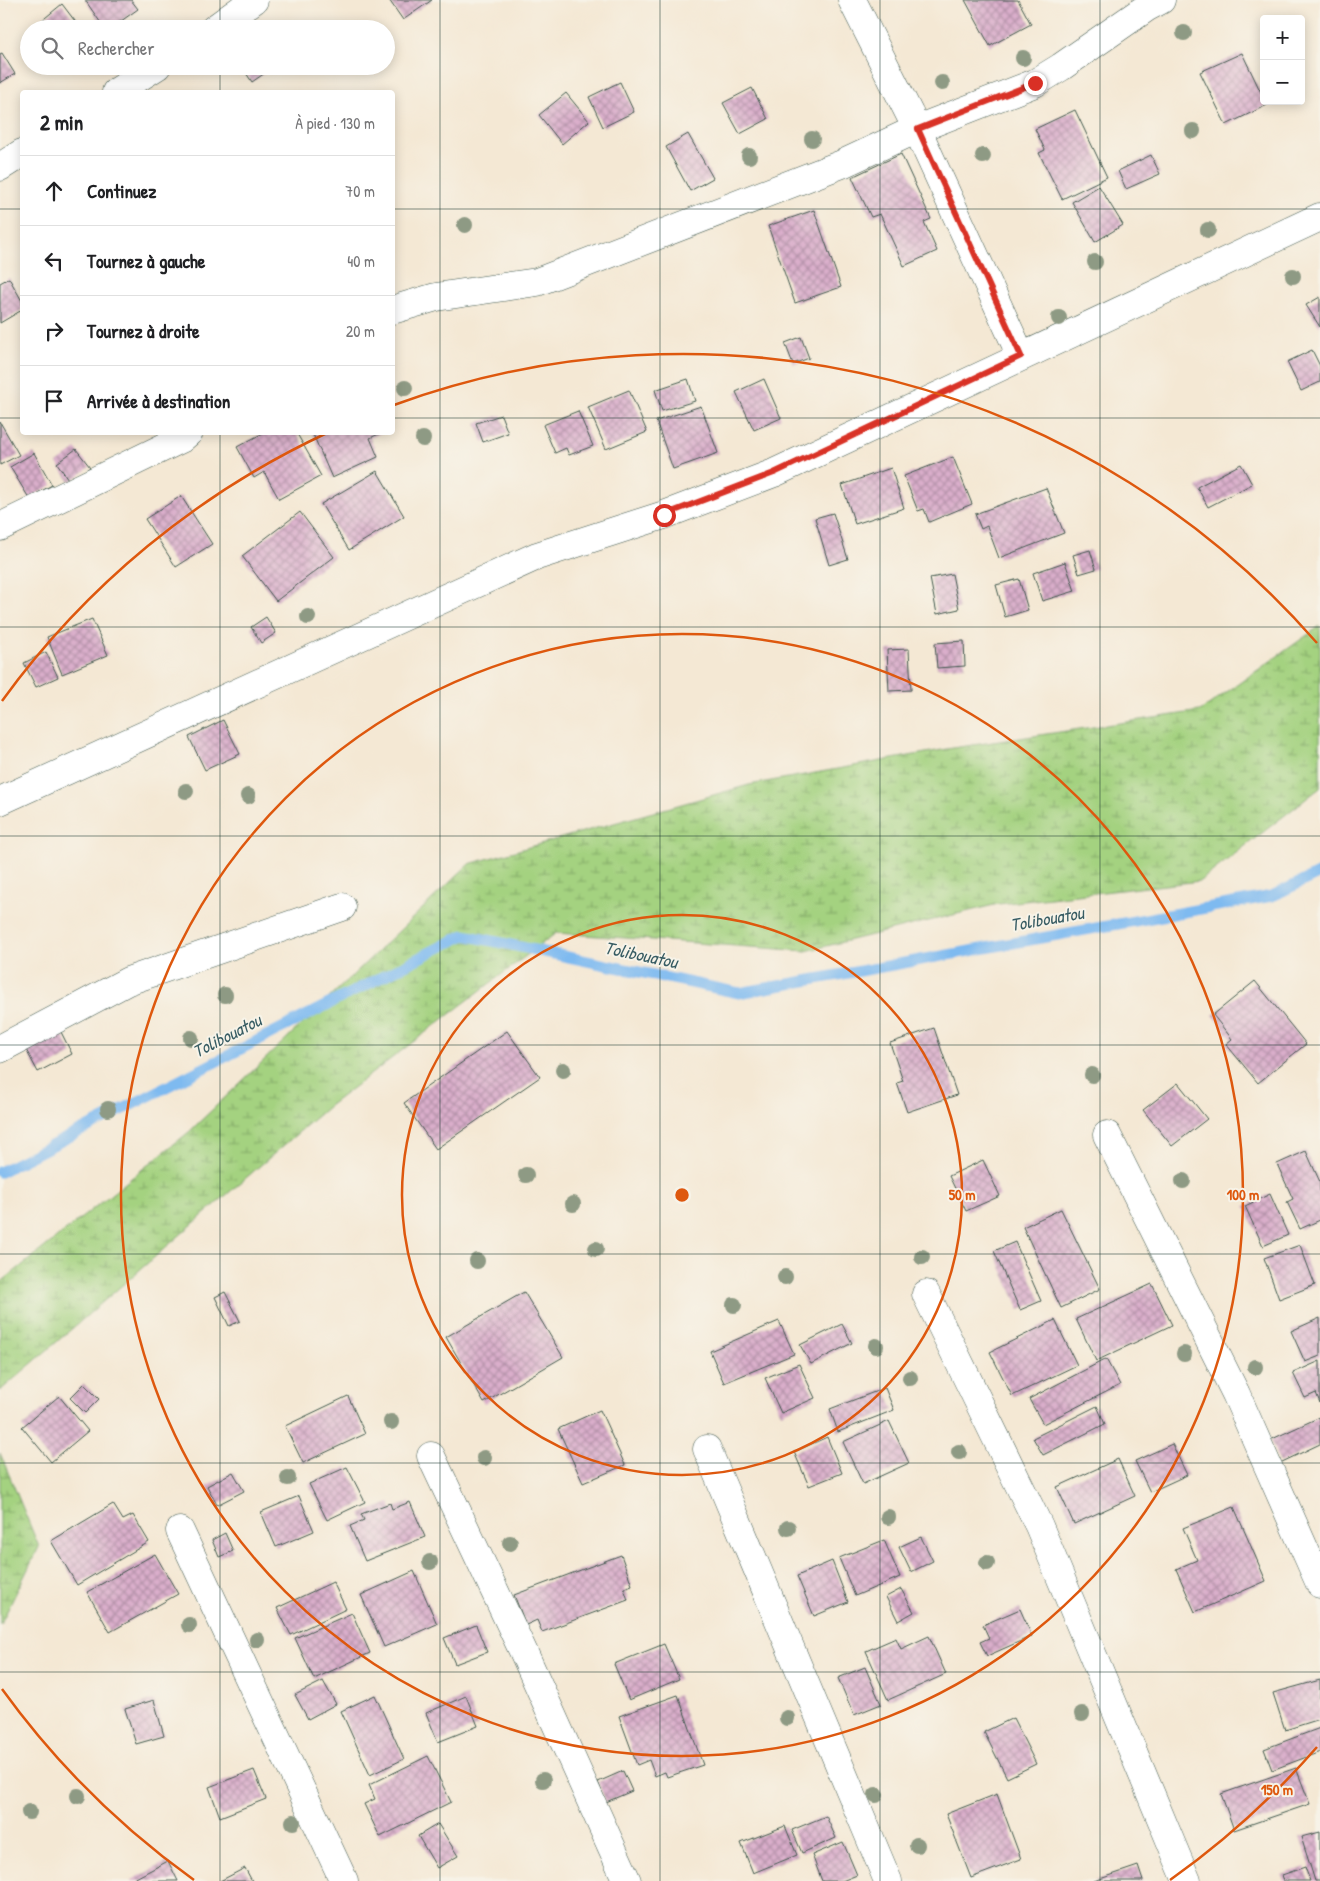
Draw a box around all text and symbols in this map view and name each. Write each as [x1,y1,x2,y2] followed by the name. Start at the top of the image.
[1260,15,1305,105] map controls
[1260,15,1305,60] button: +
[20,20,395,75] search box
[38,34,66,62] icon: search
[78,35,155,61] text: Rechercher
[1260,60,1305,105] button: −
[1024,72,1047,95] route end
[40,108,83,137] text: 2 min
[295,112,375,134] text: À pied · 130 m
[40,177,68,205] icon: ahead
[87,178,156,204] text: Continuez
[345,180,375,202] text: 70 m
[40,247,68,275] icon: left
[87,248,205,274] text: Tournez à gauche
[347,250,375,272] text: 40 m
[40,317,68,345] icon: right
[87,318,200,344] text: Tournez à droite
[346,320,375,342] text: 20 m
[40,387,68,415] icon: arrive
[87,388,230,414] text: Arrivée à destination
[653,504,676,527] route start
[1008,899,1087,937] water label: Tolibouatou
[602,935,682,975] water label: Tolibouatou
[188,1007,267,1064] water label: Tolibouatou
[949,1184,975,1205] text: 50 m
[1227,1184,1259,1205] text: 100 m
[673,1186,691,1204] centre of rings
[1261,1779,1293,1800] text: 150 m

